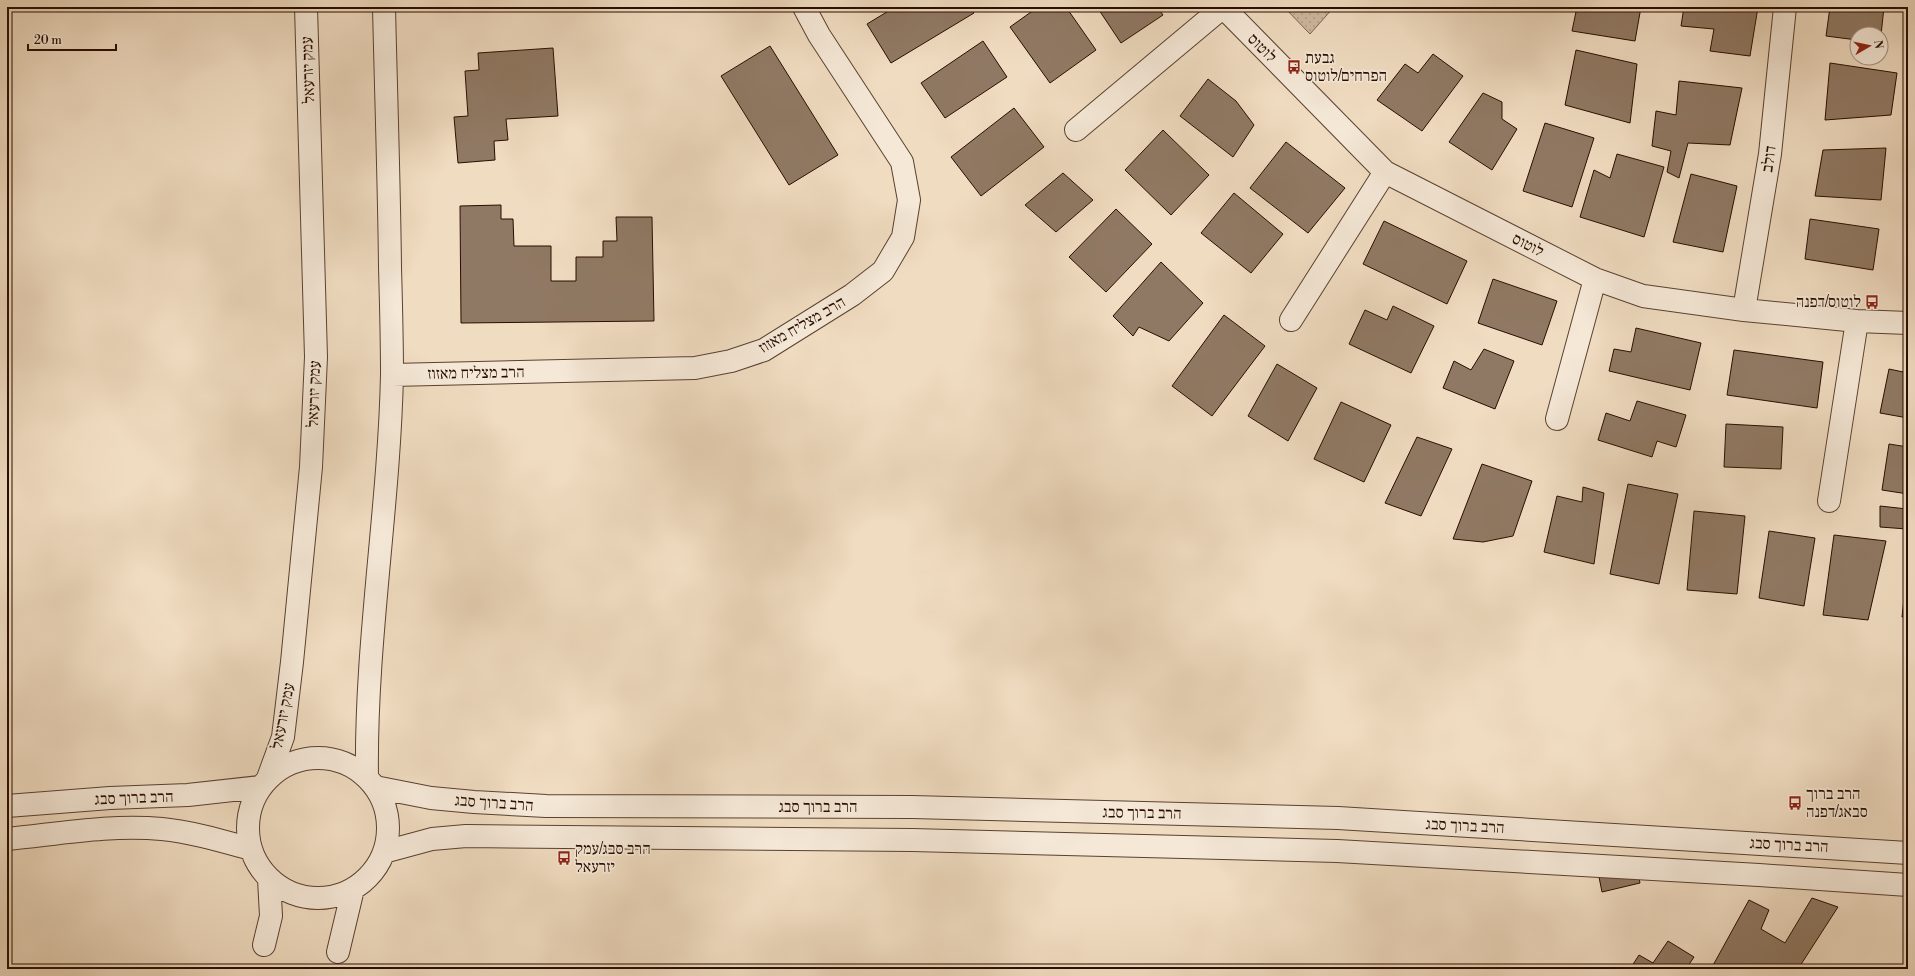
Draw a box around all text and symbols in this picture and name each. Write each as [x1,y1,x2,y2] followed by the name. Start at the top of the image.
[28,26,116,52] scale bar
[1849,26,1889,66] north arrow
[1243,29,1281,67] street label: לוטוס
[34,33,62,48] text: 20 m
[297,36,319,104] street label: עמק יזרעאל
[1870,39,1886,50] text: N
[1305,48,1387,86] place label: גבעת הפרחים/לוטוס
[1286,59,1302,75] bus stop icon: גבעת הפרחים/לוטוס
[1757,144,1781,174] street label: דולב
[1509,229,1547,262] street label: לוטוס
[755,292,849,358] street label: הרב מצליח מאזוז
[1796,292,1861,312] place label: לוטוס/דפנה
[1864,294,1880,310] bus stop icon: לוטוס/דפנה
[303,360,325,428] street label: עמק יזרעאל
[427,362,525,384] street label: הרב מצליח מאזוז
[267,681,299,751] street label: עמק יזרעאל
[1806,784,1868,822] place label: הרב ברוך סבאג/דפנה
[94,787,174,809] street label: הרב ברוך סבג
[454,790,534,816] street label: הרב ברוך סבג
[1787,795,1803,811] bus stop icon: הרב ברוך סבאג/דפנה
[778,797,858,817] street label: הרב ברוך סבג
[1102,802,1182,824] street label: הרב ברוך סבג
[1425,814,1505,838] street label: הרב ברוך סבג
[1749,833,1829,857] street label: הרב ברוך סבג
[575,839,651,877] place label: הרב סבג/עמק יזרעאל
[556,850,572,866] bus stop icon: הרב סבג/עמק יזרעאל

